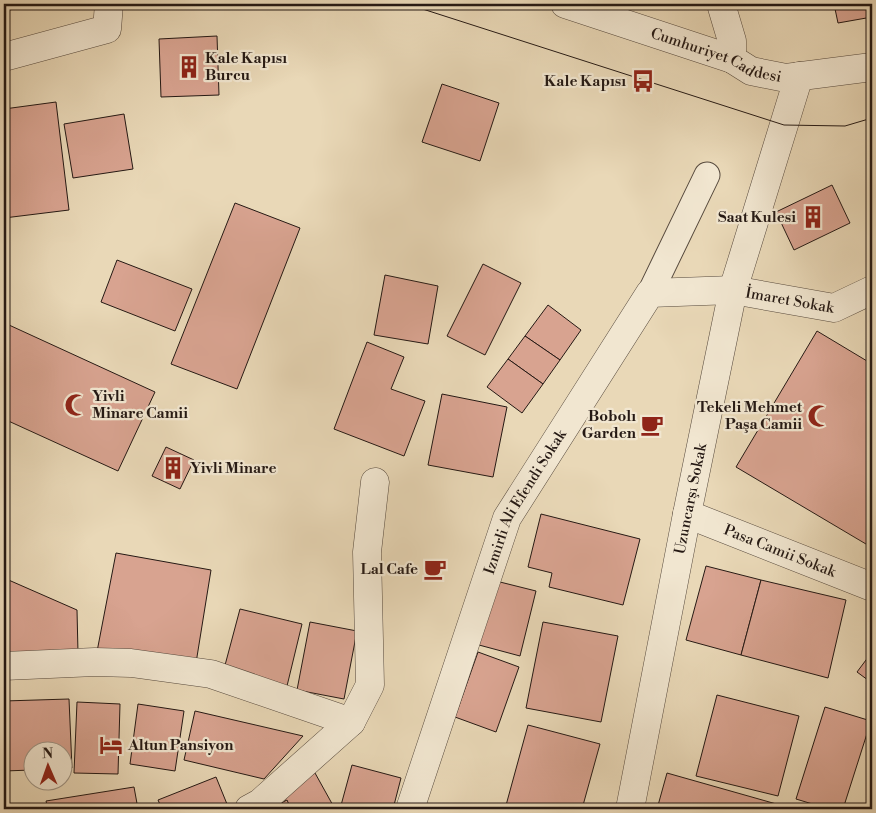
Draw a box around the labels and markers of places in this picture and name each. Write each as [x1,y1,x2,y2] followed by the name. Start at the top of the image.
[205,49,287,85] place label: Kale Kapısı Burcu
[176,54,202,80] building icon: Kale Kapısı Burcu
[630,68,656,94] bus stop icon: Kale Kapısı
[544,72,626,91] place label: Kale Kapısı
[800,204,826,230] building icon: Saat Kulesi
[718,208,796,227] place label: Saat Kulesi
[92,387,188,423] place label: Yivli Minare Camii
[63,392,89,418] mosque icon: Yivli Minare Camii
[697,398,803,434] place label: Tekeli Mehmet Paşa Camii
[806,403,832,429] mosque icon: Tekeli Mehmet Paşa Camii
[582,407,637,443] place label: Bobolı Garden
[639,412,665,438] cafe icon: Bobolı Garden
[160,455,186,481] building icon: Yivli Minare
[190,459,277,478] place label: Yivli Minare
[422,556,448,582] cafe icon: Lal Cafe
[360,560,418,579] place label: Lal Cafe
[98,732,124,758] hotel icon: Altun Pansiyon
[127,736,234,755] place label: Altun Pansiyon

